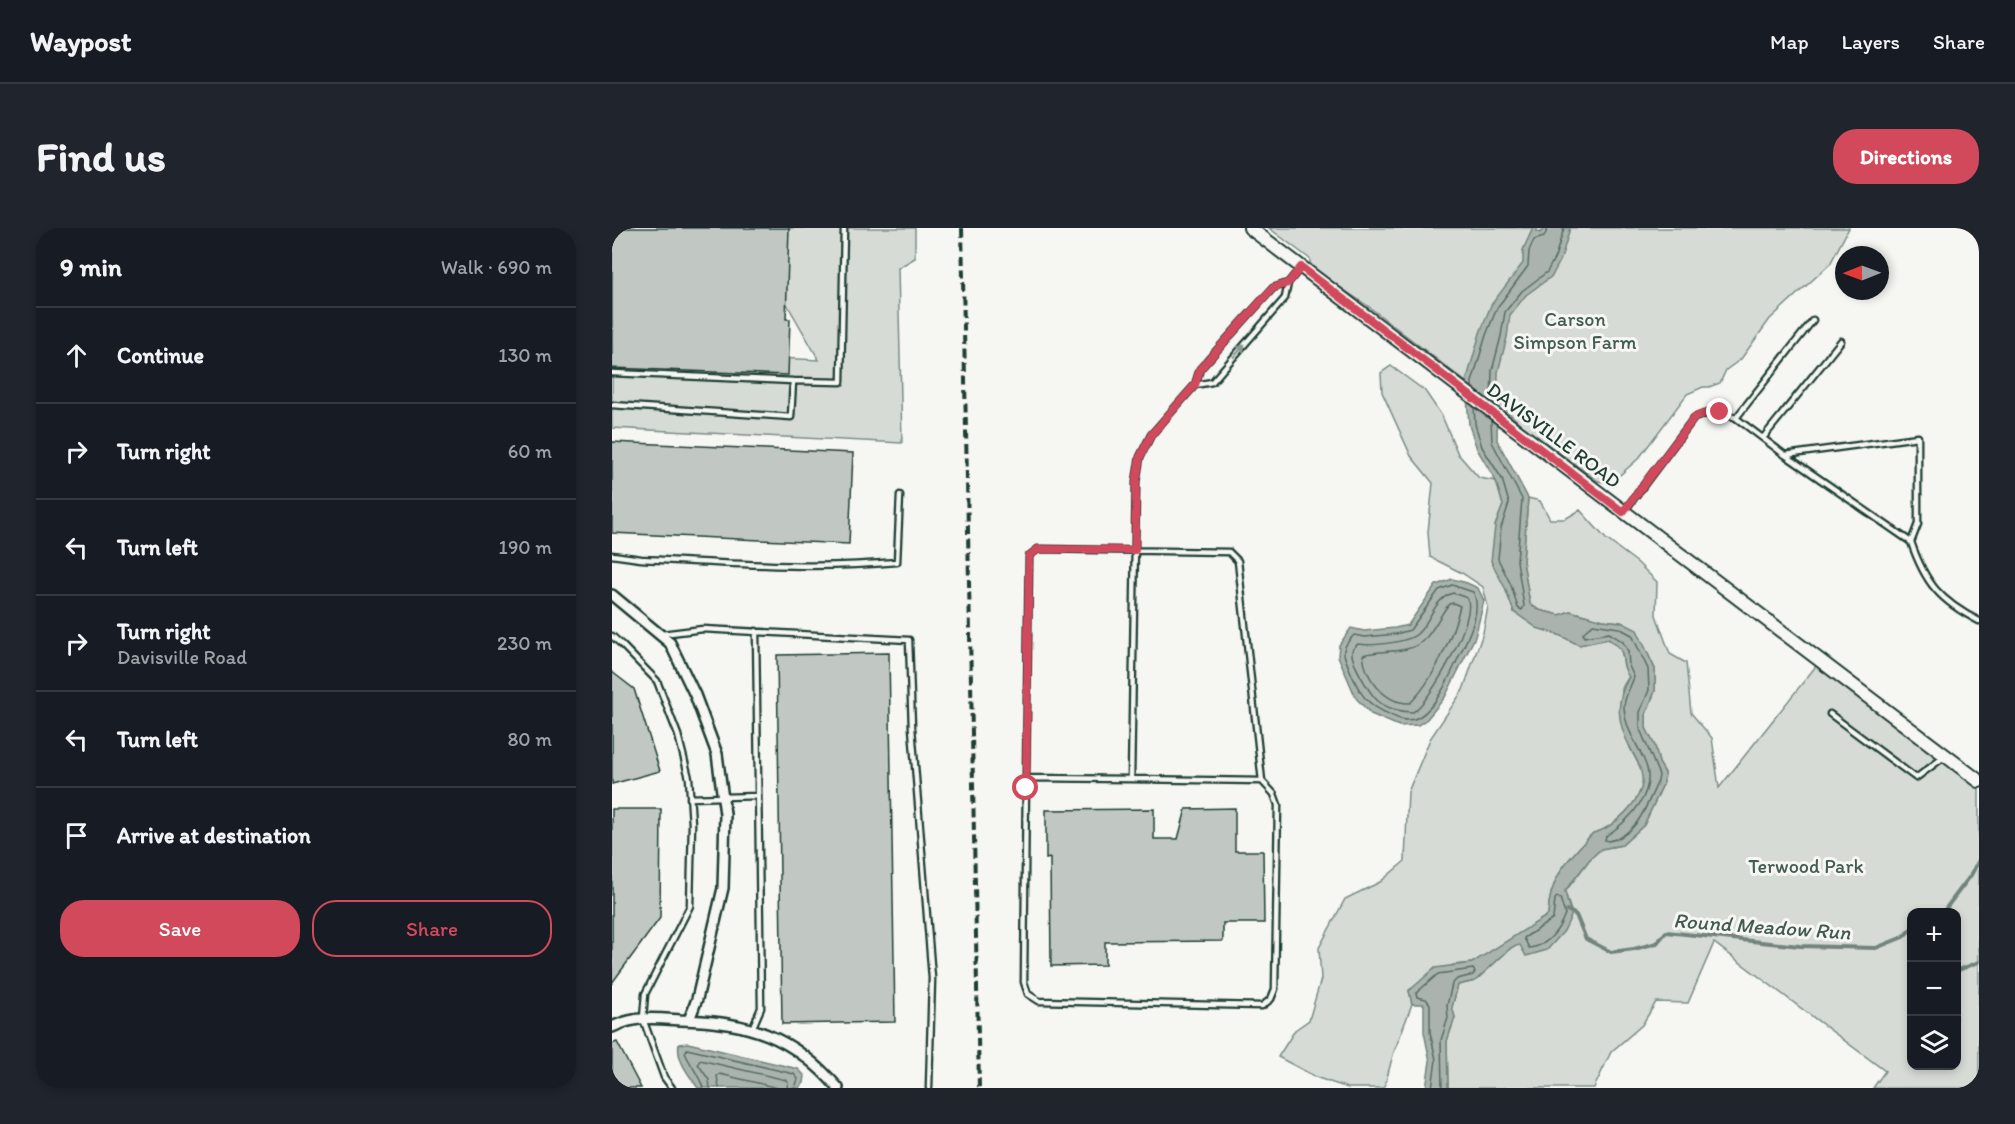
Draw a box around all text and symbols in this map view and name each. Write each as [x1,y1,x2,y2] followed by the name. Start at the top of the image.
[30,24,132,58] text: Waypost
[1770,29,1809,54] text: Map
[1842,29,1900,54] text: Layers
[1933,29,1985,54] text: Share
[1833,129,1979,184] button: Directions
[36,131,166,182] text: Find us
[1835,246,1889,300] north arrow
[60,251,122,283] text: 9 min
[441,255,552,279] text: Walk · 690 m
[1513,307,1637,354] park label: Carson Simpson Farm
[60,339,93,372] icon: ahead
[117,342,204,369] text: Continue
[498,343,552,367] text: 130 m
[1232,343,1246,358] one-way arrow
[1482,377,1626,493] street label: DAVISVILLE ROAD
[1706,398,1732,424] route end
[60,435,93,468] icon: right
[117,438,211,465] text: Turn right
[508,439,552,463] text: 60 m
[60,531,93,564] icon: left
[117,534,198,561] text: Turn left
[499,535,552,559] text: 190 m
[117,618,211,645] text: Turn right
[60,627,93,660] icon: right
[497,631,552,655] text: 230 m
[117,645,247,669] text: Davisville Road
[60,723,93,756] icon: left
[117,726,198,753] text: Turn left
[507,727,552,751] text: 80 m
[1012,774,1038,800] route start
[60,819,93,852] icon: arrive
[117,822,311,849] text: Arrive at destination
[1748,854,1864,878] park label: Terwood Park
[60,900,300,957] button: Save
[312,900,552,957] button: Share
[1673,907,1852,945] water label: Round Meadow Run
[1907,908,1961,1070] map controls
[1907,908,1961,962] button: +
[1907,962,1961,1016] button: −
[1907,1016,1961,1070] button: layers

